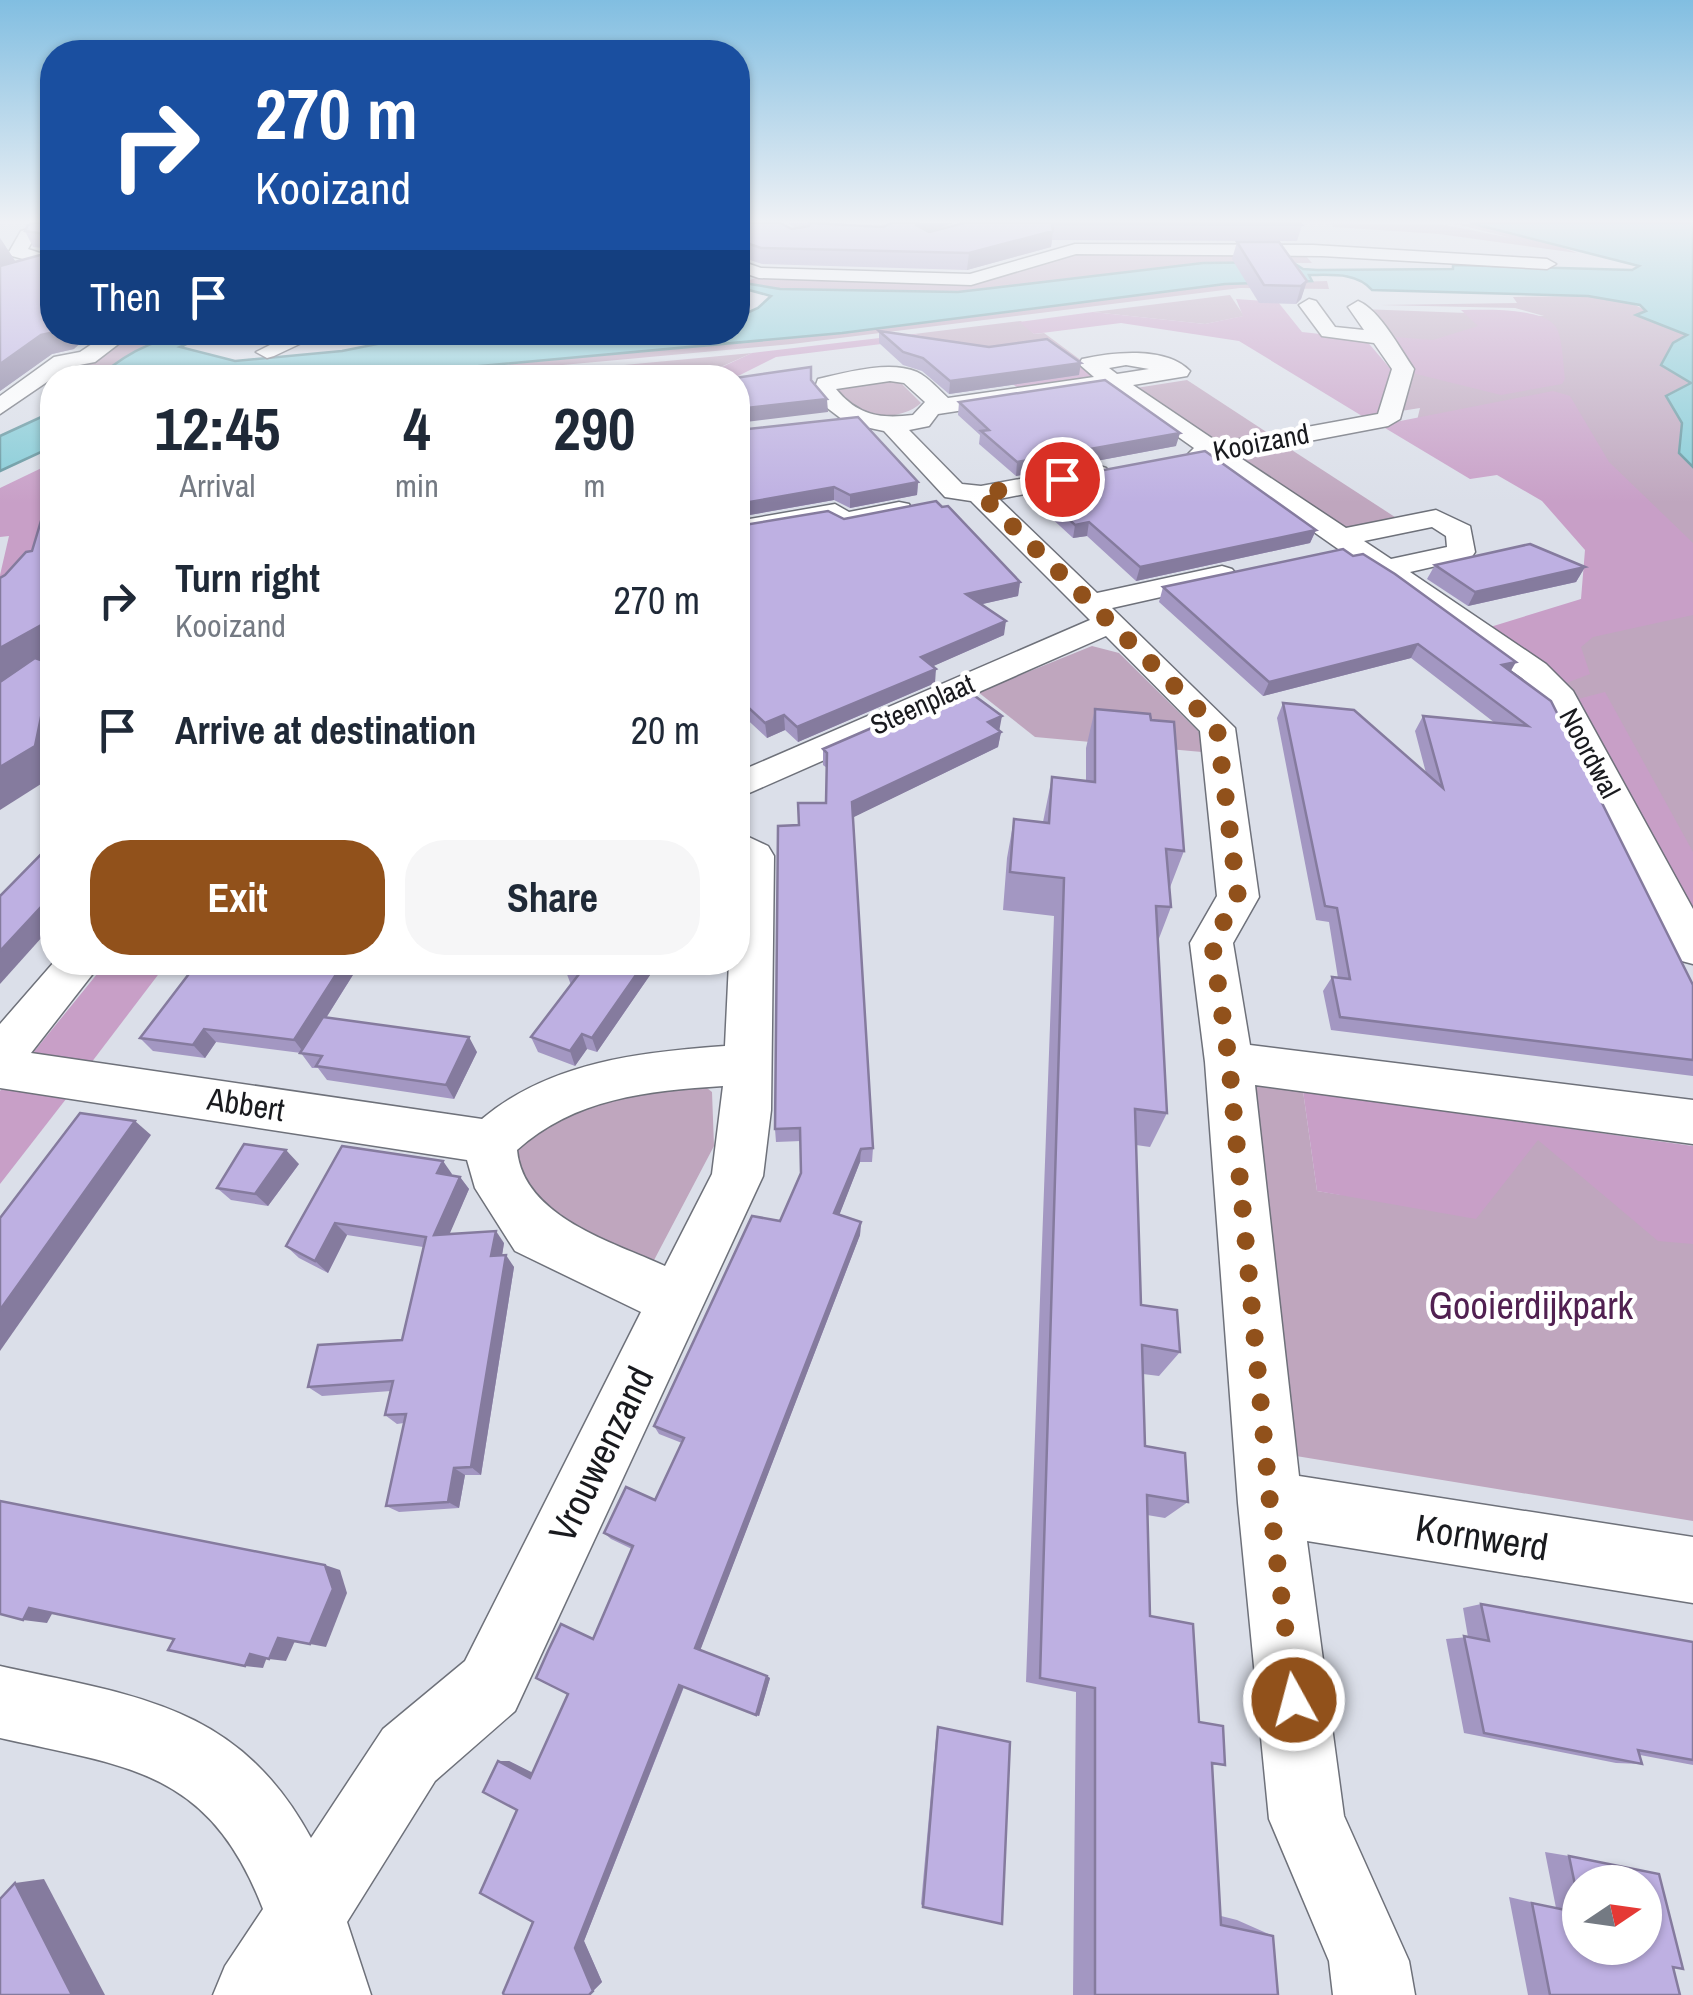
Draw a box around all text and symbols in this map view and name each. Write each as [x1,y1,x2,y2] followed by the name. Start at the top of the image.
[255,67,418,161] text: 270 m
[90,80,220,210] icon: right
[255,157,411,218] text: Kooizand
[181,270,236,325] icon: arrive
[90,272,161,323] text: Then
[155,388,280,469] text: 12:45
[403,388,431,469] text: 4
[553,388,635,469] text: 290
[1210,414,1312,470] street label: Kooizand
[1020,437,1105,522] pin
[1035,452,1090,507] icon: arrive
[180,464,255,507] text: Arrival
[395,464,439,507] text: min
[583,464,605,507] text: m
[175,553,320,604] text: Turn right
[90,573,145,628] icon: right
[613,575,700,626] text: 270 m
[175,604,286,647] text: Kooizand
[864,664,980,744] street label: Steenplaat
[1550,701,1630,805] street label: Noordwal
[90,703,145,758] icon: arrive
[175,705,476,756] text: Arrive at destination
[631,705,700,756] text: 20 m
[90,840,385,955] button: Exit
[405,840,700,955] button: Share
[203,1077,288,1131] street label: Abbert
[1429,1280,1634,1331] park label: Gooierdijkpark
[537,1358,665,1550] street label: Vrouwenzand
[1412,1501,1552,1573] street label: Kornwerd
[1242,1648,1346,1752] position arrow
[1562,1865,1662,1965] north arrow
[1562,1865,1662,1965] map controls

